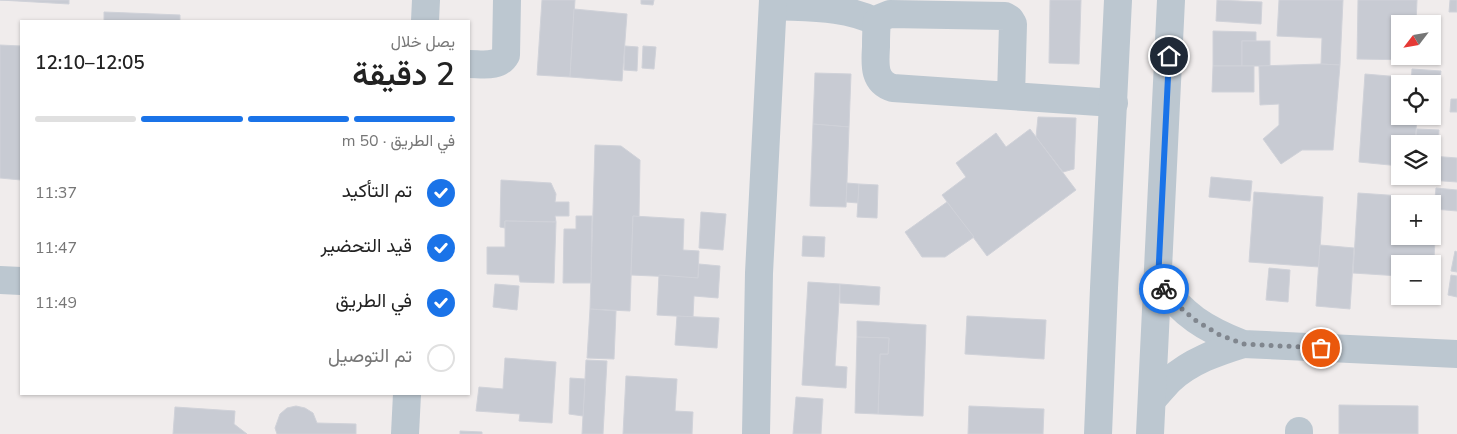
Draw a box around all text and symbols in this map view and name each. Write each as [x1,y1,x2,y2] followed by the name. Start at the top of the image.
[1391,15,1441,65] north arrow
[1391,15,1441,305] map controls
[391,31,455,53] text: يصل خلال
[1148,35,1190,77] pin
[1155,42,1183,70] icon: home
[35,50,145,76] text: 12:05–12:10
[352,53,455,96] text: 2 دقيقة
[1391,75,1441,125] button: locate
[342,130,455,152] text: في الطريق · 50 m
[1391,135,1441,185] button: layers
[342,178,412,204] text: تم التأكيد
[427,179,455,207] icon: check
[35,182,77,204] text: 11:37
[1391,195,1441,245] button: +
[321,233,412,259] text: قيد التحضير
[427,234,455,262] icon: check
[35,237,77,259] text: 11:47
[1391,255,1441,305] button: −
[1139,264,1189,314] courier
[1150,275,1178,303] icon: bike
[335,288,412,314] text: في الطريق
[427,289,455,317] icon: check
[35,292,77,314] text: 11:49
[1300,327,1342,369] pin
[1307,334,1335,362] icon: bag
[328,343,412,369] text: تم التوصيل

